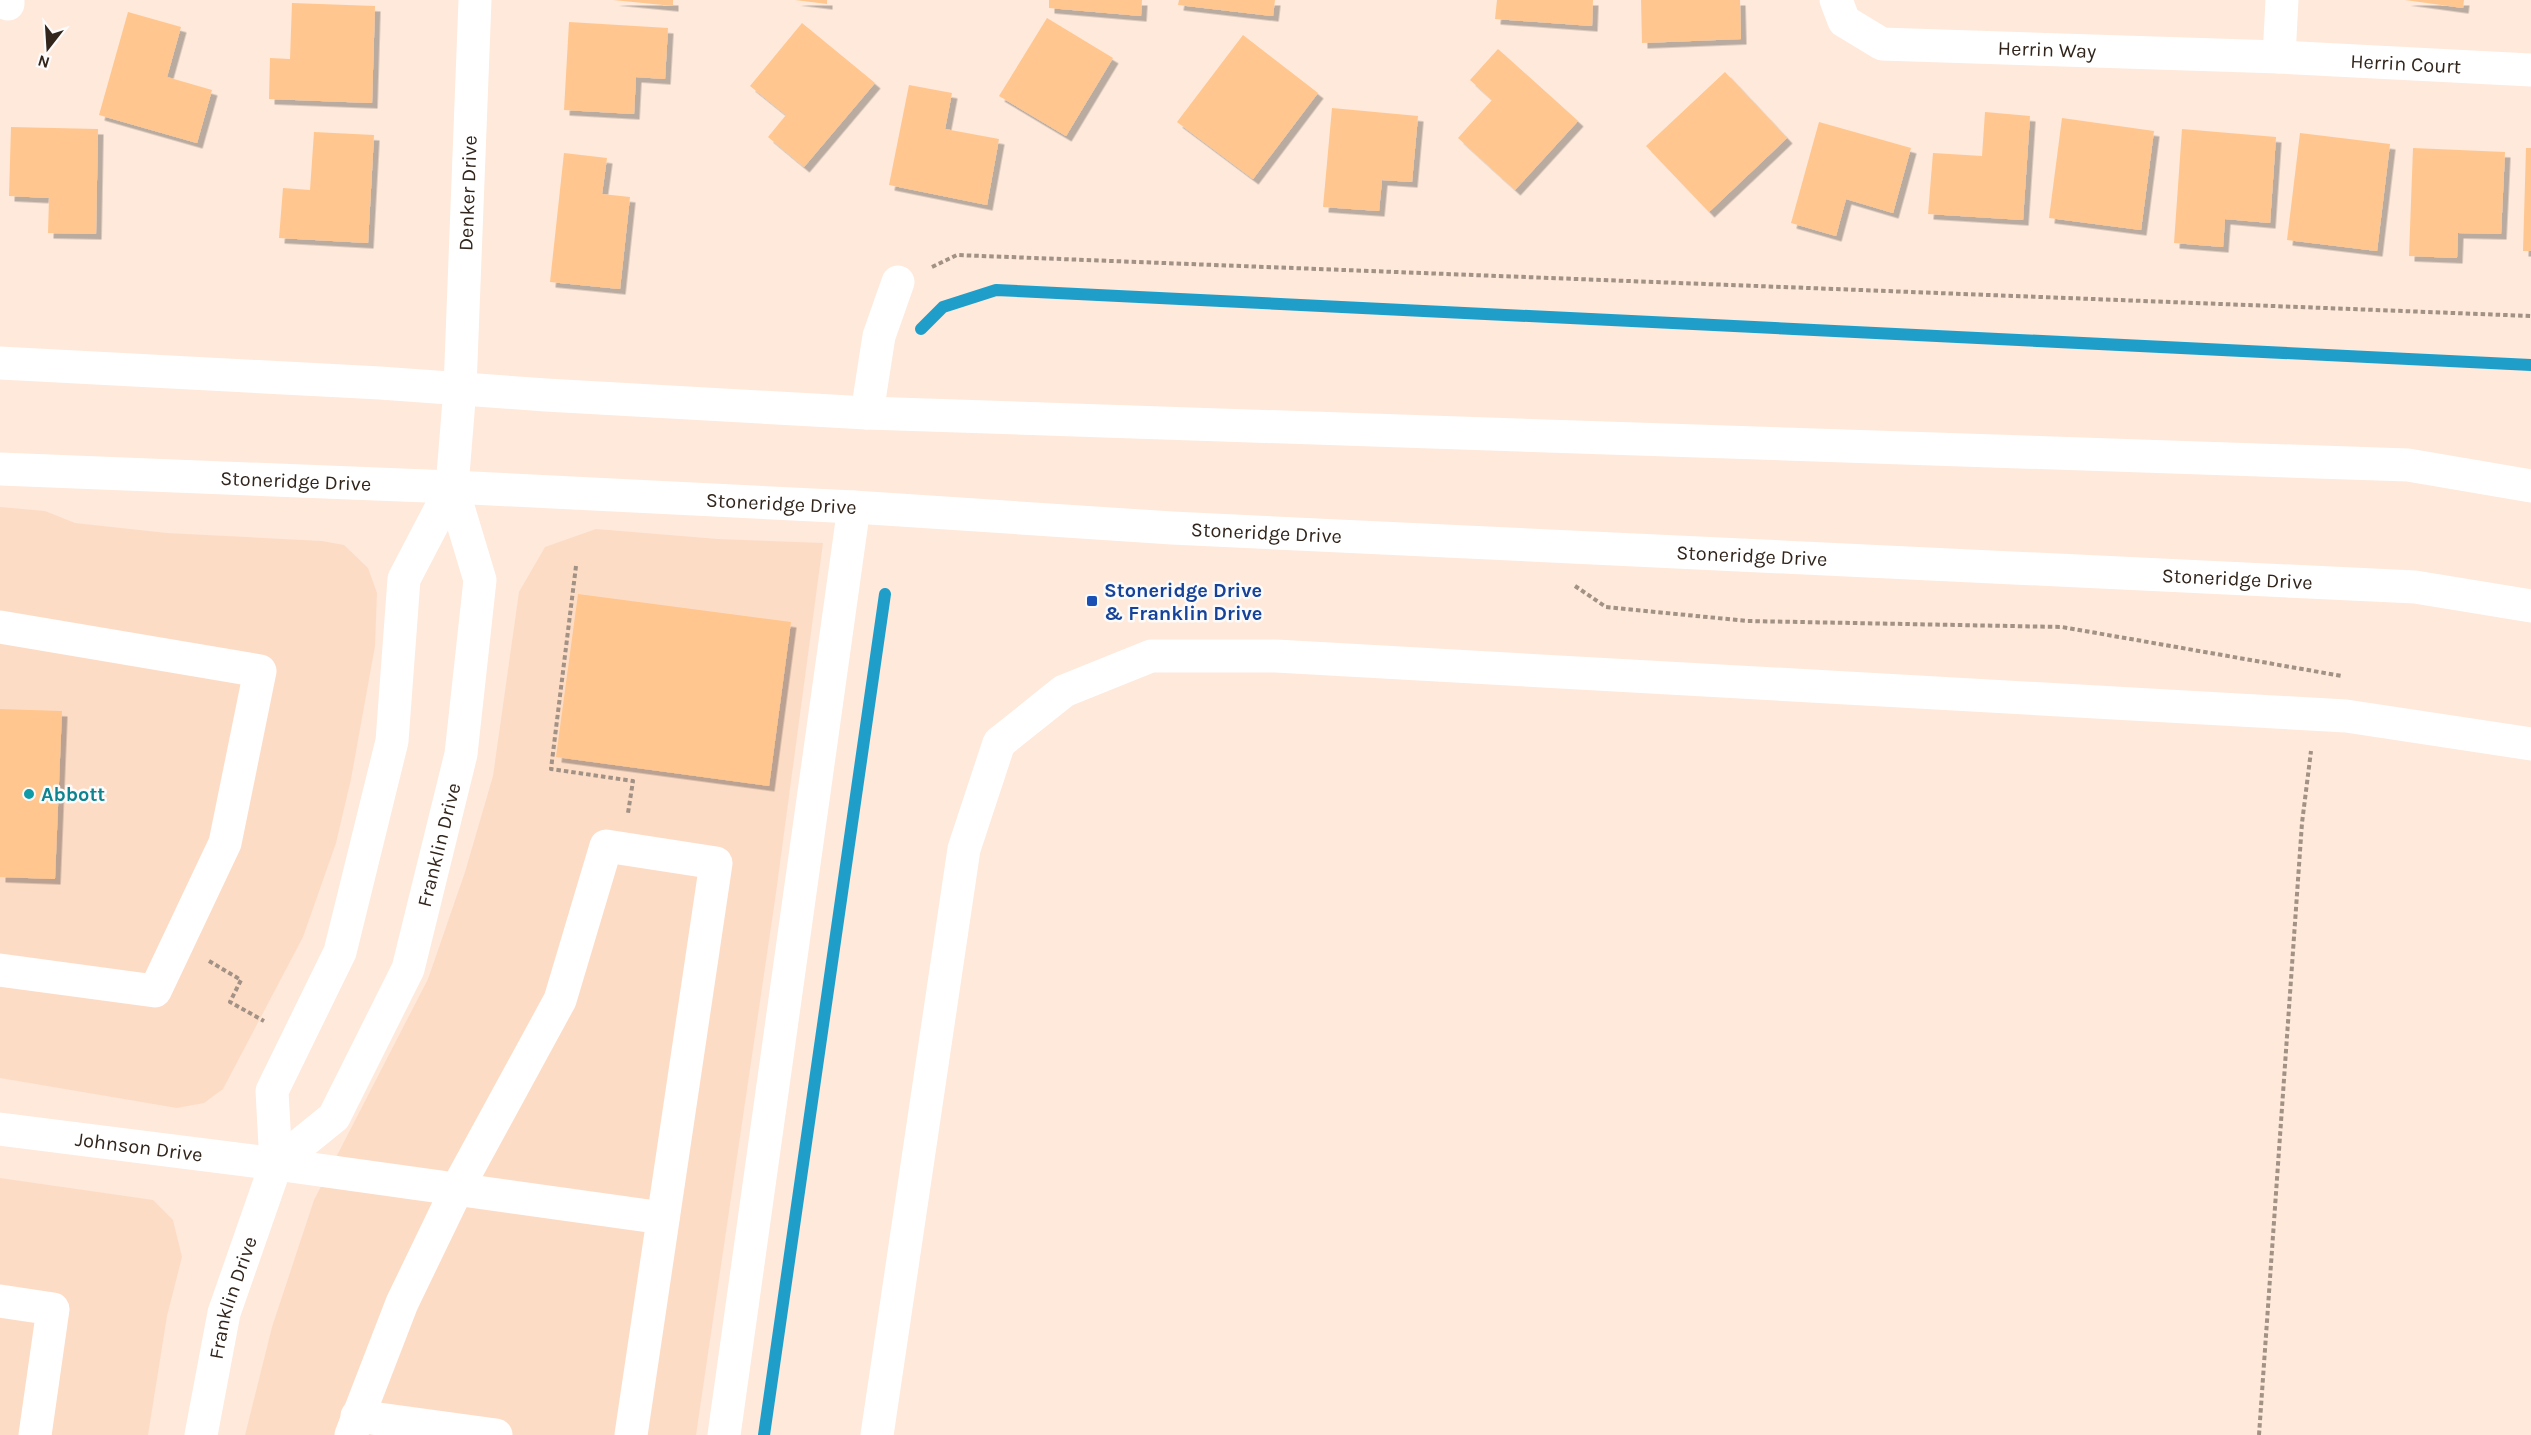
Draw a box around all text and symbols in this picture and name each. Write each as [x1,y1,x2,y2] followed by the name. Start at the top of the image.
[18,18,78,78] north arrow
[1997,36,2097,63] street label: Herrin Way
[2350,49,2462,78] street label: Herrin Court
[35,51,52,73] text: N
[454,135,481,252] street label: Denker Drive
[220,466,372,495] street label: Stoneridge Drive
[705,488,857,519] street label: Stoneridge Drive
[1190,517,1342,548] street label: Stoneridge Drive
[1676,540,1828,571] street label: Stoneridge Drive
[2161,563,2313,594] street label: Stoneridge Drive
[1104,579,1262,625] place label: Stoneridge Drive & Franklin Drive
[1085,594,1099,608] marker: Stoneridge Drive & Franklin Drive
[412,780,465,909] street label: Franklin Drive
[41,783,105,806] place label: Abbott
[22,787,36,801] marker: Abbott
[74,1127,204,1166] street label: Johnson Drive
[204,1233,261,1361] street label: Franklin Drive

